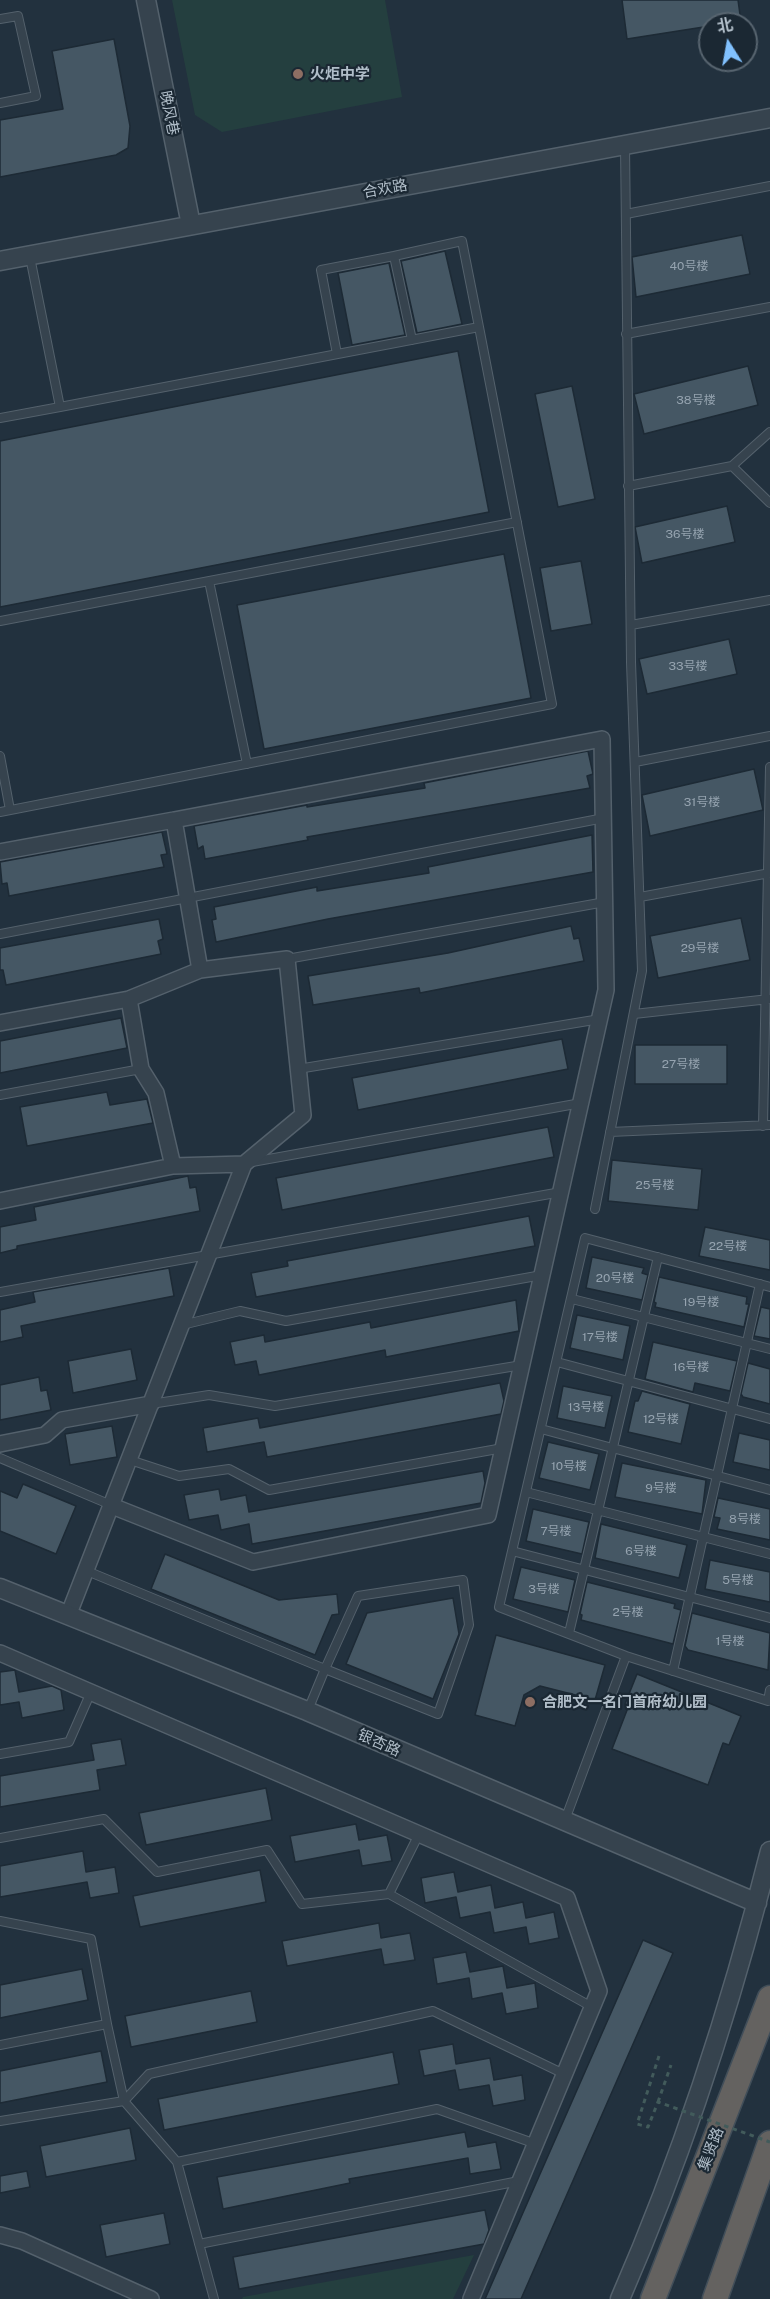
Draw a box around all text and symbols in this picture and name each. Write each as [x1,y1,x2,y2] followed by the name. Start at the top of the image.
[698,12,758,72] north arrow
[715,15,735,37] text: 北
[310,65,370,83] place label: 火炬中学
[291,67,305,81] marker: 火炬中学
[156,89,182,137] street label: 晚风巷
[361,176,409,202] street label: 合欢路
[670,259,708,273] house number: 40号楼
[676,393,716,407] house number: 38号楼
[666,527,704,541] house number: 36号楼
[668,659,708,673] house number: 33号楼
[684,795,720,809] house number: 31号楼
[681,941,719,955] house number: 29号楼
[662,1057,700,1071] house number: 27号楼
[636,1178,674,1192] house number: 25号楼
[709,1239,747,1253] house number: 22号楼
[596,1271,634,1285] house number: 20号楼
[683,1295,719,1309] house number: 19号楼
[582,1330,618,1344] house number: 17号楼
[673,1360,709,1374] house number: 16号楼
[568,1400,604,1414] house number: 13号楼
[643,1412,679,1426] house number: 12号楼
[551,1459,587,1473] house number: 10号楼
[645,1481,677,1495] house number: 9号楼
[729,1512,761,1526] house number: 8号楼
[540,1524,572,1538] house number: 7号楼
[625,1544,657,1558] house number: 6号楼
[722,1573,754,1587] house number: 5号楼
[528,1582,560,1596] house number: 3号楼
[612,1605,644,1619] house number: 2号楼
[716,1634,744,1648] house number: 1号楼
[542,1693,707,1711] place label: 合肥文一名门首府幼儿园
[523,1695,537,1709] marker: 合肥文一名门首府幼儿园
[355,1726,403,1760] street label: 银杏路
[695,2125,727,2173] street label: 集贤路

